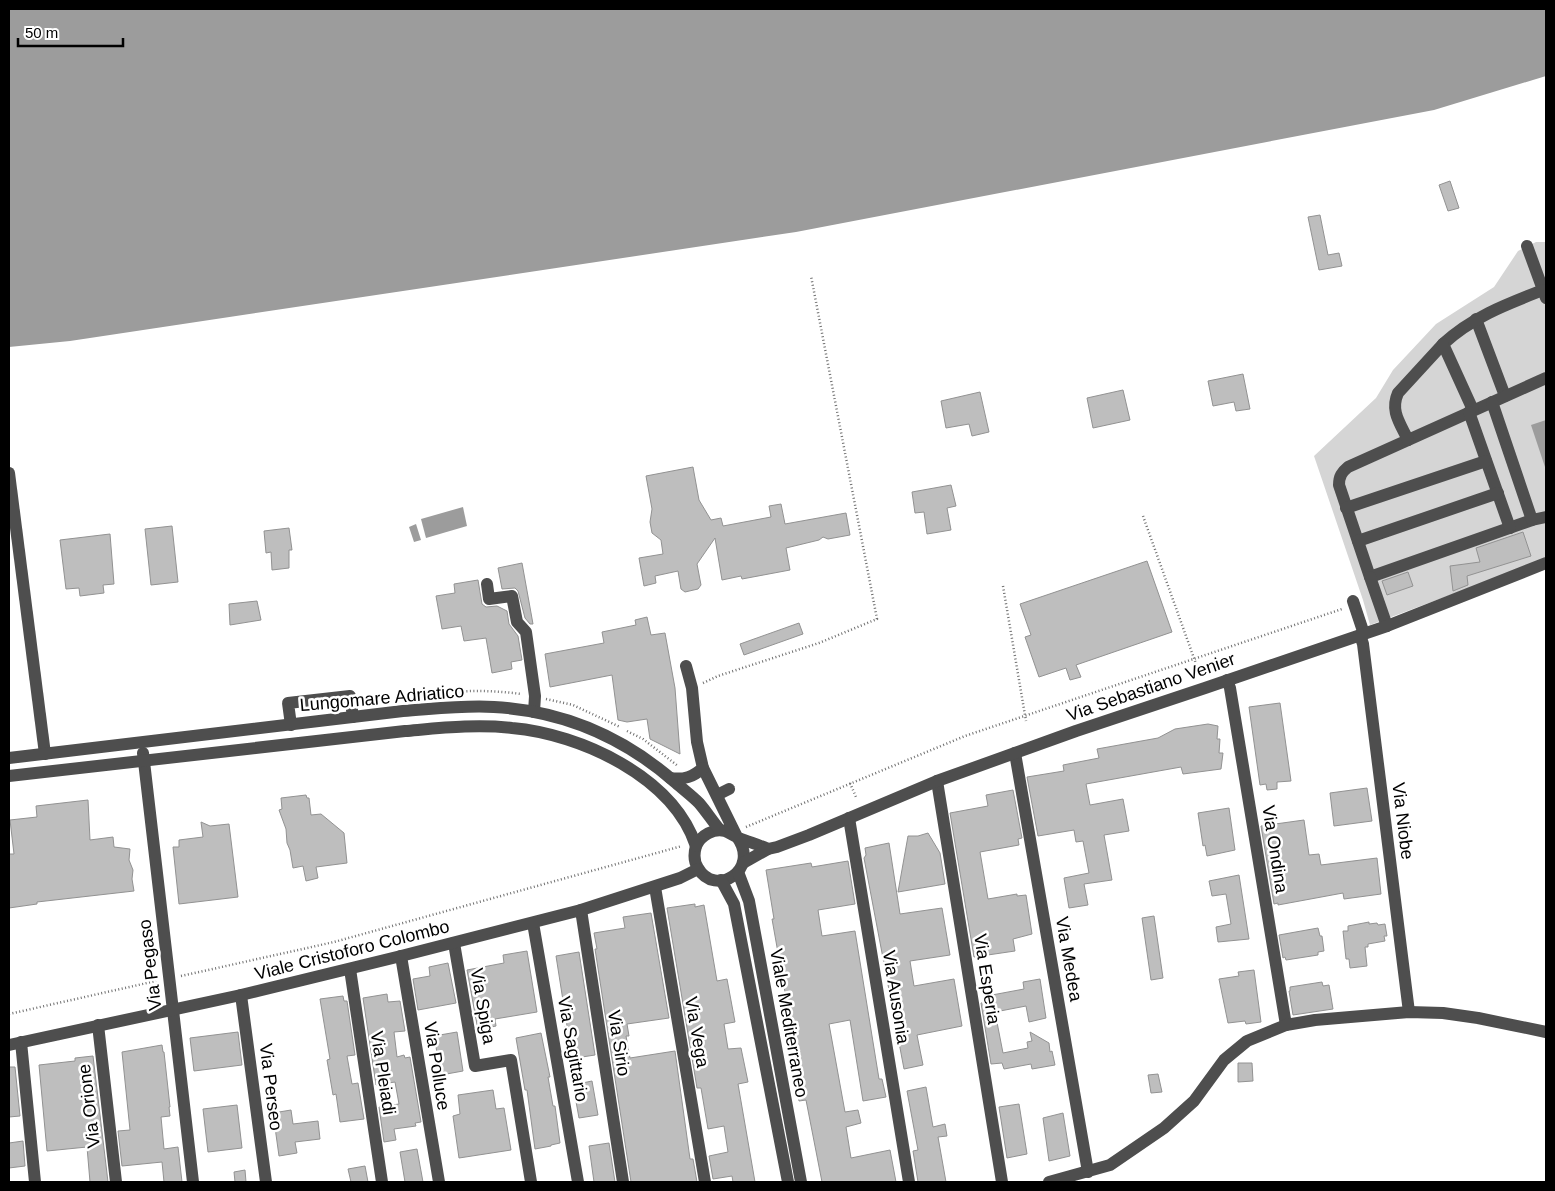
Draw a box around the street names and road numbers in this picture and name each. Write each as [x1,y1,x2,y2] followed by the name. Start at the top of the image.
[1064,649,1238,725] street label: Via Sebastiano Venier
[299,681,465,715] street label: Lungomare Adriatico
[1388,781,1418,861] street label: Via Niobe
[1258,804,1292,895] street label: Via Ondina
[1052,915,1086,1004] street label: Via Medea
[253,916,451,984] street label: Viale Cristoforo Colombo
[134,918,166,1012] street label: Via Pegaso
[970,932,1004,1027] street label: Via Esperia
[766,947,812,1099] street label: Viale Mediterraneo
[879,949,913,1046] street label: Via Ausonia
[466,966,500,1046] street label: Via Spiga
[554,995,592,1103] street label: Via Sagittario
[681,995,713,1070] street label: Via Vega
[604,1008,634,1078] street label: Via Sirio
[420,1020,454,1112] street label: Via Polluce
[366,1030,400,1116] street label: Via Pleiadi
[256,1042,286,1132] street label: Via Perseo
[74,1063,104,1149] street label: Via Orione

